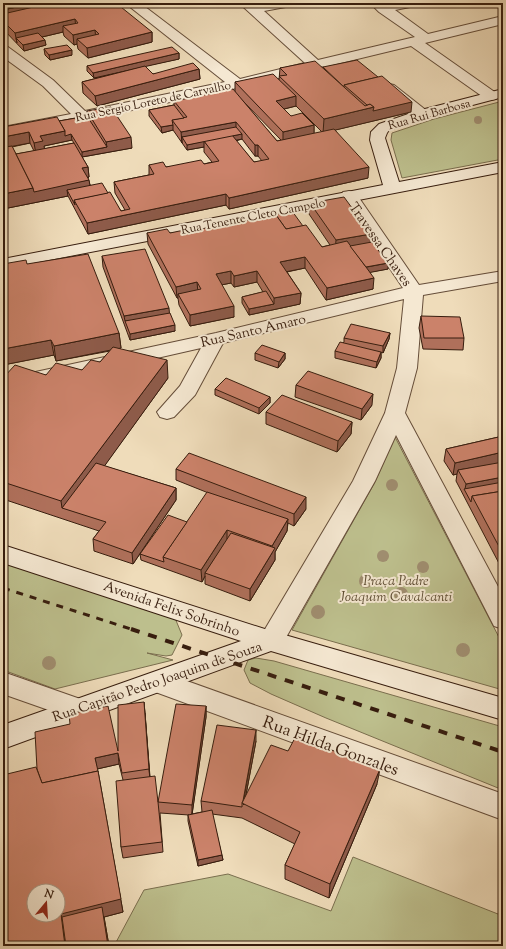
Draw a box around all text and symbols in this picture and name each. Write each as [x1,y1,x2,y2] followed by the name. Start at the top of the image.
[74,77,233,127] street label: Rua Sergio Loreto de Carvalho
[386,94,473,135] street label: Rua Rui Barbosa
[180,194,327,240] street label: Rua Tenente Cleto Campelo
[343,199,416,291] street label: Travessa Chaves
[199,310,308,354] street label: Rua Santo Amaro
[339,572,453,608] park label: Praça Padre Joaquim Cavalcanti
[101,577,242,643] street label: Avenida Felix Sobrinho
[50,637,266,728] street label: Rua Capitão Pedro Joaquim de Souza
[259,711,402,783] street label: Rua Hilda Gonzales
[26,883,66,923] north arrow
[41,885,56,903] text: N

